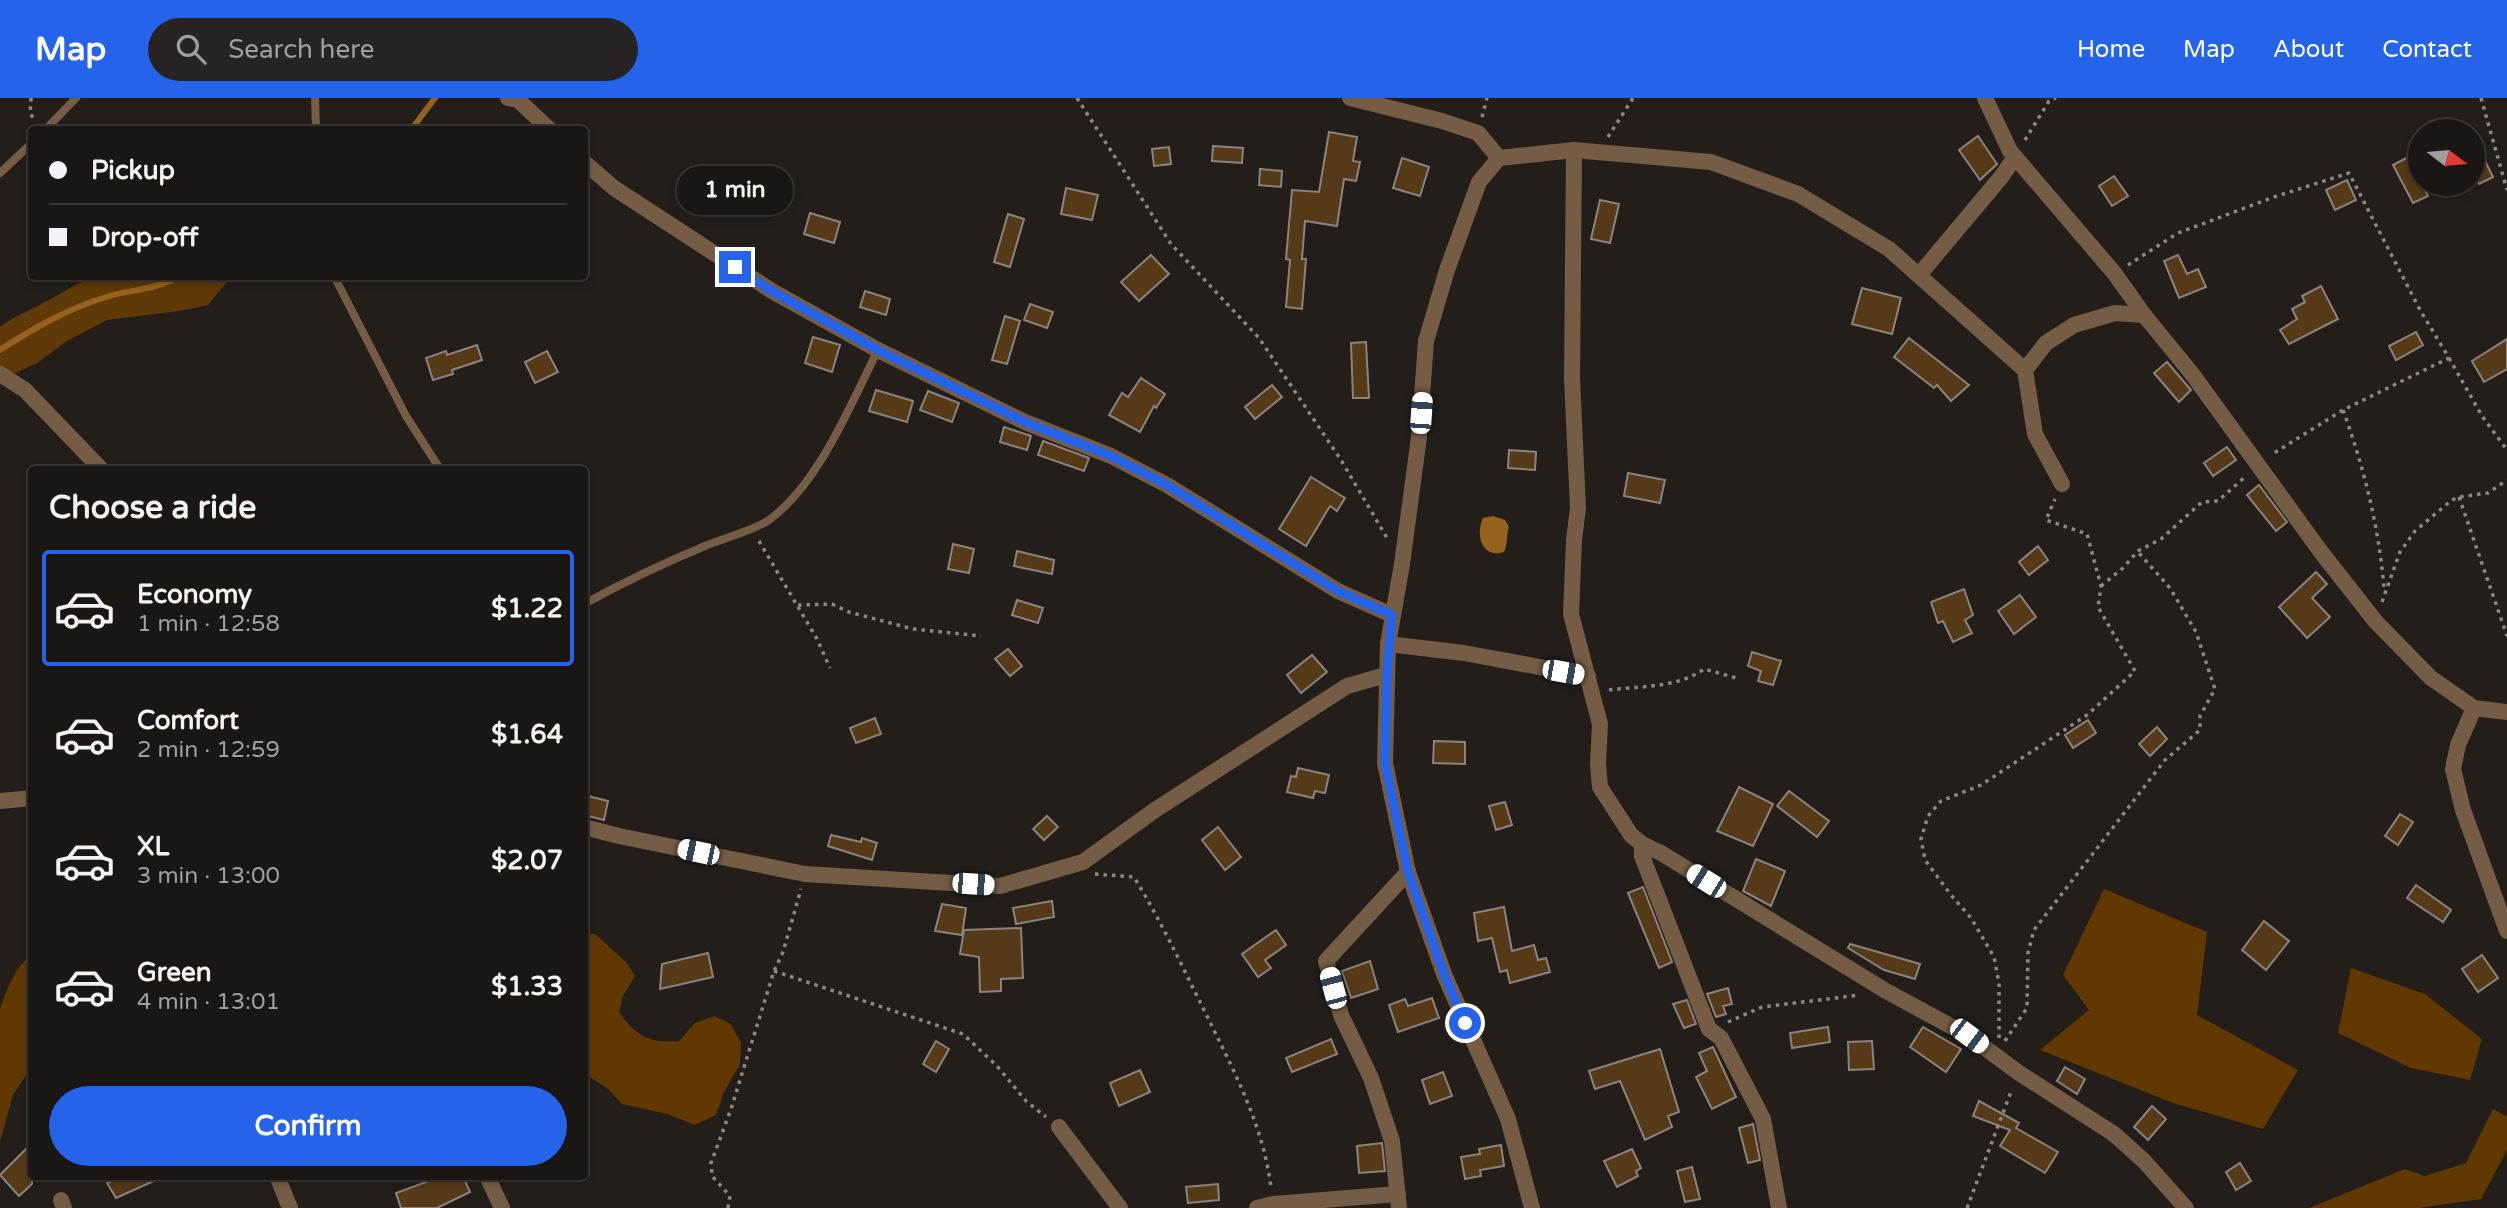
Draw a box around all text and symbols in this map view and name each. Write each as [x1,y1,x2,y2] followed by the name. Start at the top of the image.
[148,18,638,81] search box
[35,30,106,69] text: Map
[172,30,210,68] icon: search
[228,34,374,65] text: Search here
[2077,35,2145,64] text: Home
[2183,35,2235,64] text: Map
[2273,35,2344,64] text: About
[2382,35,2472,64] text: Contact
[2408,119,2485,196] north arrow
[2408,119,2485,196] map controls
[91,155,175,186] text: Pickup
[677,166,793,214] callout: 1 min
[704,176,766,204] text: 1 min
[91,222,198,253] text: Drop-off
[719,251,751,283] route end
[1410,391,1433,435] car
[49,489,256,527] text: Choose a ride
[53,577,116,640] icon: car
[137,579,252,610] text: Economy
[491,593,563,624] text: $1.22
[137,610,280,638] text: 1 min · 12:58
[1541,658,1586,686] car
[53,703,116,766] icon: car
[137,705,239,736] text: Comfort
[491,719,563,750] text: $1.64
[137,736,280,764] text: 2 min · 12:59
[53,829,116,892] icon: car
[137,831,169,862] text: XL
[676,837,721,867] car
[491,845,563,876] text: $2.07
[1683,861,1730,901] car
[137,862,280,890] text: 3 min · 13:00
[952,872,995,896] car
[53,955,116,1018] icon: car
[137,957,212,988] text: Green
[1318,965,1349,1011] car
[491,971,563,1002] text: $1.33
[137,988,280,1016] text: 4 min · 13:01
[1449,1007,1481,1039] route start
[1946,1015,1993,1057] car
[49,1086,567,1166] button: Confirm

